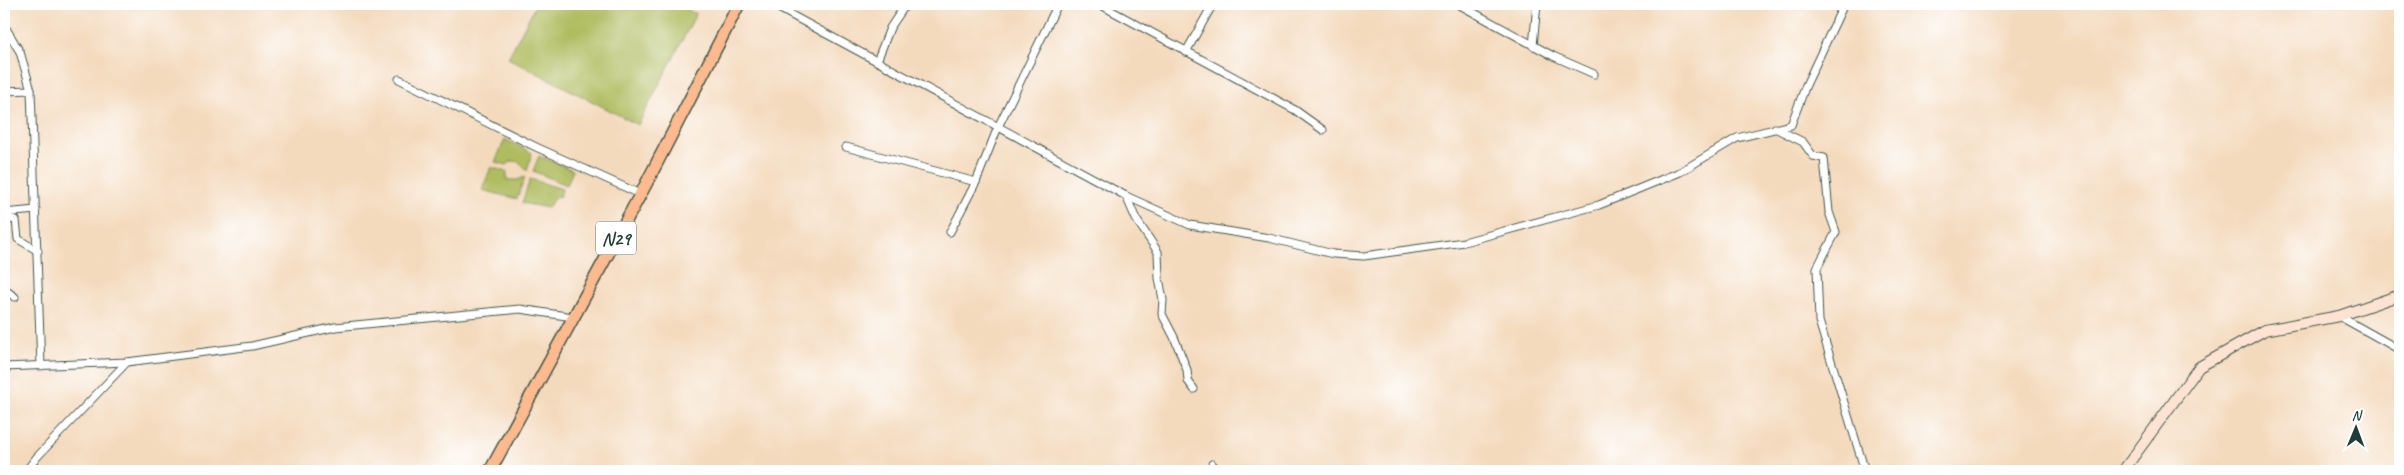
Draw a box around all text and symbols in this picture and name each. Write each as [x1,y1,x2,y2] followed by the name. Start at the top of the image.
[596,222,636,254] road number: N29
[2332,402,2382,452] north arrow
[2352,407,2363,424] text: N

